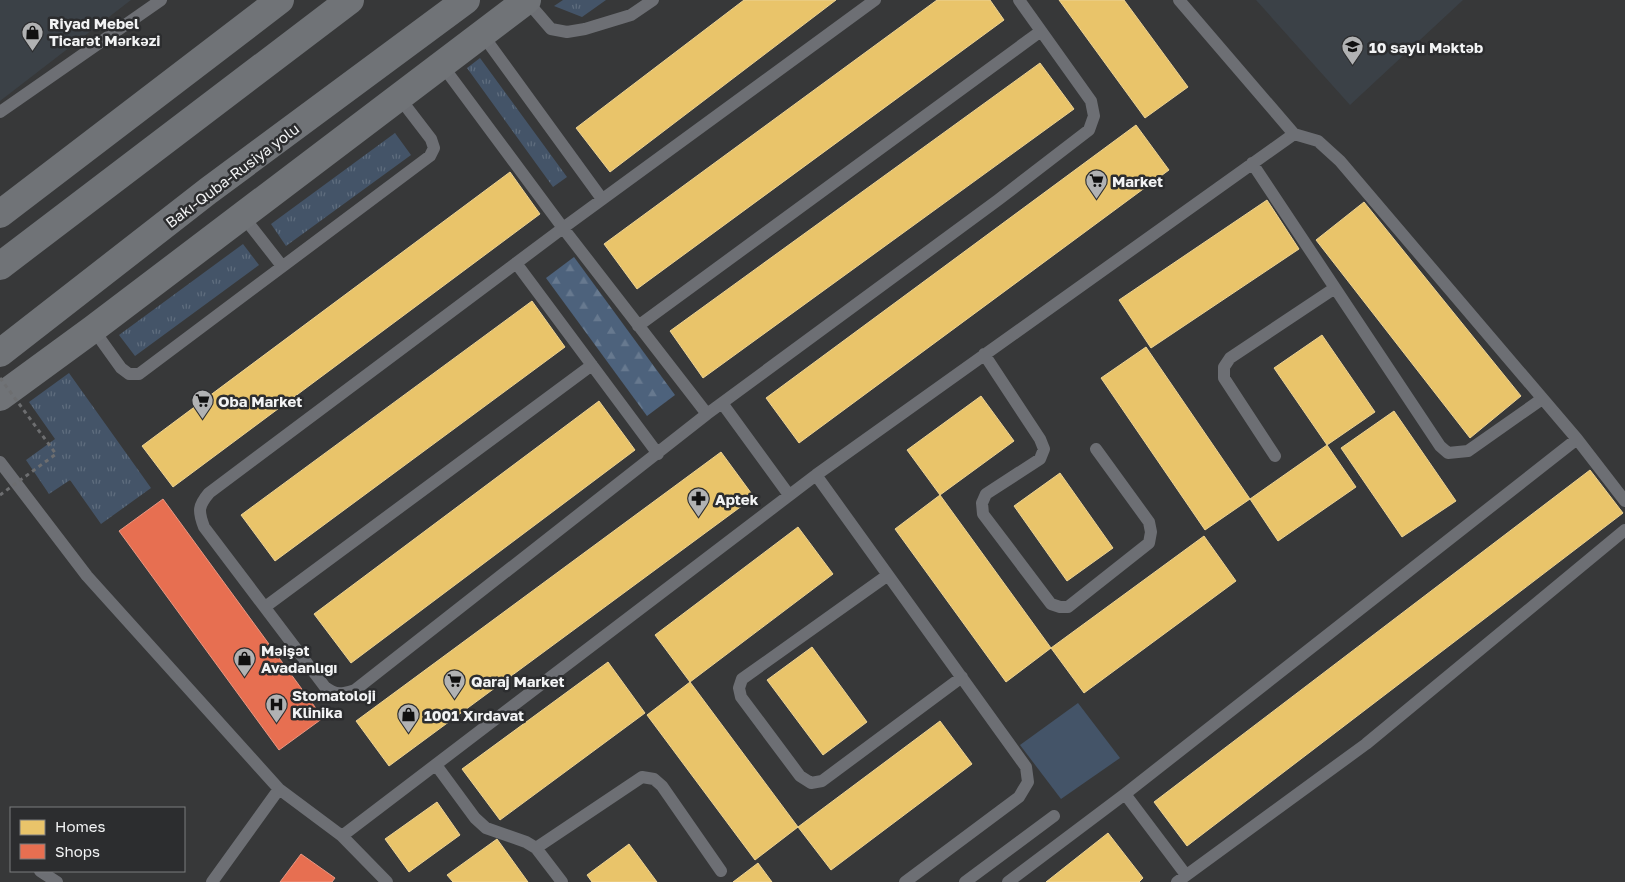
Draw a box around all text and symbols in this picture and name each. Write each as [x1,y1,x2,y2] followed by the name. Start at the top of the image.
[49,14,160,49] place label: Riyad Mebel Ticarət Mərkəzi
[21,20,45,51] shop icon: Riyad Mebel Ticarət Mərkəzi
[1341,35,1365,66] school or university icon: 10 saylı Məktəb
[1369,38,1483,56] place label: 10 saylı Məktəb
[162,119,302,231] street label: Bakı-Quba-Rusiya yolu
[1084,169,1108,200] supermarket icon: Market
[1112,172,1163,190] place label: Market
[190,389,214,420] supermarket icon: Oba Market
[218,392,302,410] place label: Oba Market
[687,487,711,518] pharmacy icon: Aptek
[715,490,759,508] place label: Aptek
[261,641,337,676] place label: Məişət Avadanlığı
[233,647,257,678] shop icon: Məişət Avadanlığı
[443,669,467,700] supermarket icon: Qaraj Market
[471,672,565,690] place label: Qaraj Market
[292,686,376,721] place label: Stomatoloji Klinika
[264,692,288,723] hospital icon: Stomatoloji Klinika
[396,703,420,734] shop icon: 1001 Xırdavat
[424,706,524,724] place label: 1001 Xırdavat
[10,807,185,872] legend
[55,817,105,835] text: Homes
[55,842,100,860] text: Shops

